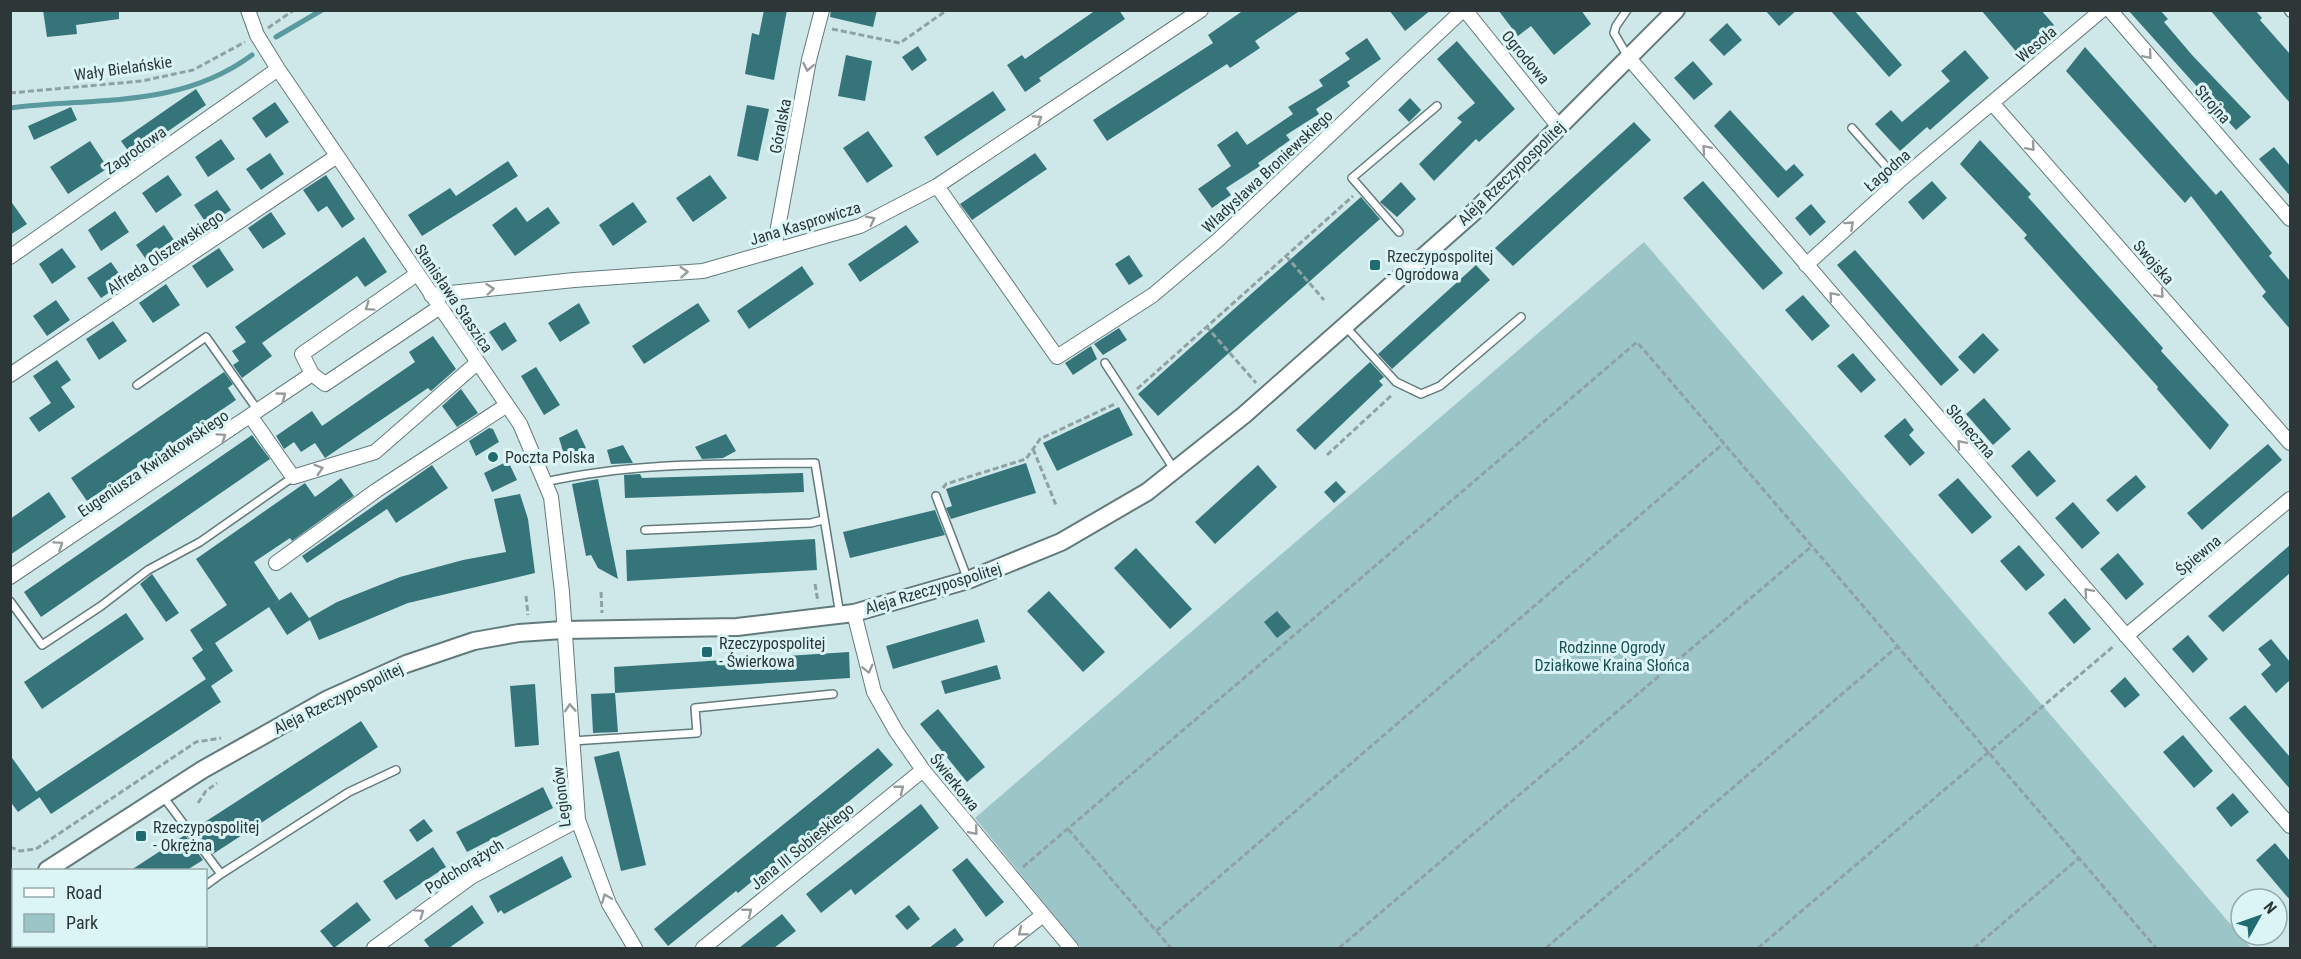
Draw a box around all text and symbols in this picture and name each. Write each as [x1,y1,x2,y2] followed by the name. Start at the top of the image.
[2012,22,2060,67] street label: Wesoła
[1498,27,1554,88] street label: Ogrodowa
[2141,48,2152,59] one-way arrow
[73,52,173,85] street label: Wały Bielańskie
[802,62,815,72] one-way arrow
[2191,81,2234,127] street label: Strojna
[766,97,795,155] street label: Góralska
[1198,106,1337,237] street label: Władysława Broniewskiego
[1031,115,1042,126] one-way arrow
[1454,117,1569,229] street label: Aleja Rzeczypospolitej
[101,122,170,178] street label: Zagrodowa
[2024,141,2035,151] one-way arrow
[1702,145,1713,156] one-way arrow
[1861,145,1914,195] street label: Łagodna
[747,198,863,249] street label: Jana Kasprowicza
[103,206,227,298] street label: Alfreda Olszewskiego
[865,216,875,227] one-way arrow
[1843,221,1853,232] one-way arrow
[2129,236,2178,288] street label: Swojska
[410,241,497,356] street label: Stanisława Staszica
[1387,247,1493,284] place label: Rzeczypospolitej - Ogrodowa
[1368,258,1382,272] marker: Rzeczypospolitej - Ogrodowa
[679,266,688,279] one-way arrow
[485,283,494,295] one-way arrow
[2152,287,2163,298] one-way arrow
[1830,292,1841,303] one-way arrow
[365,300,376,311] one-way arrow
[275,392,286,403] one-way arrow
[1942,400,1999,462] street label: Słoneczna
[74,406,232,521] street label: Eugeniusza Kwiatkowskiego
[215,433,226,444] one-way arrow
[1957,440,1968,451] one-way arrow
[505,448,595,467] place label: Poczta Polska
[486,450,500,464] marker: Poczta Polska
[313,464,324,476] one-way arrow
[2172,531,2225,580] street label: Śpiewna
[53,540,63,552] one-way arrow
[863,559,1004,618] street label: Aleja Rzeczypospolitej
[2084,588,2095,599] one-way arrow
[719,634,825,671] place label: Rzeczypospolitej - Świerkowa
[1534,638,1690,675] park label: Rodzinne Ogrody Działkowe Kraina Słońca
[700,645,714,659] marker: Rzeczypospolitej - Świerkowa
[270,659,406,738] street label: Aleja Rzeczypospolitej
[861,664,874,674] one-way arrow
[563,704,576,713] one-way arrow
[926,750,983,815] street label: Świerkowa
[548,766,575,828] street label: Legionów
[893,785,904,796] one-way arrow
[747,799,858,894] street label: Jana III Sobieskiego
[153,818,259,855] place label: Rzeczypospolitej - Okrężna
[966,824,977,835] one-way arrow
[134,829,148,843] marker: Rzeczypospolitej - Okrężna
[422,835,507,898] street label: Podchorążych
[12,869,207,947] legend
[66,882,102,903] text: Road
[2229,887,2289,947] north arrow
[601,893,613,904] one-way arrow
[2260,898,2281,918] text: N
[741,908,752,919] one-way arrow
[414,909,425,920] one-way arrow
[66,912,98,933] text: Park
[1018,924,1029,935] one-way arrow

